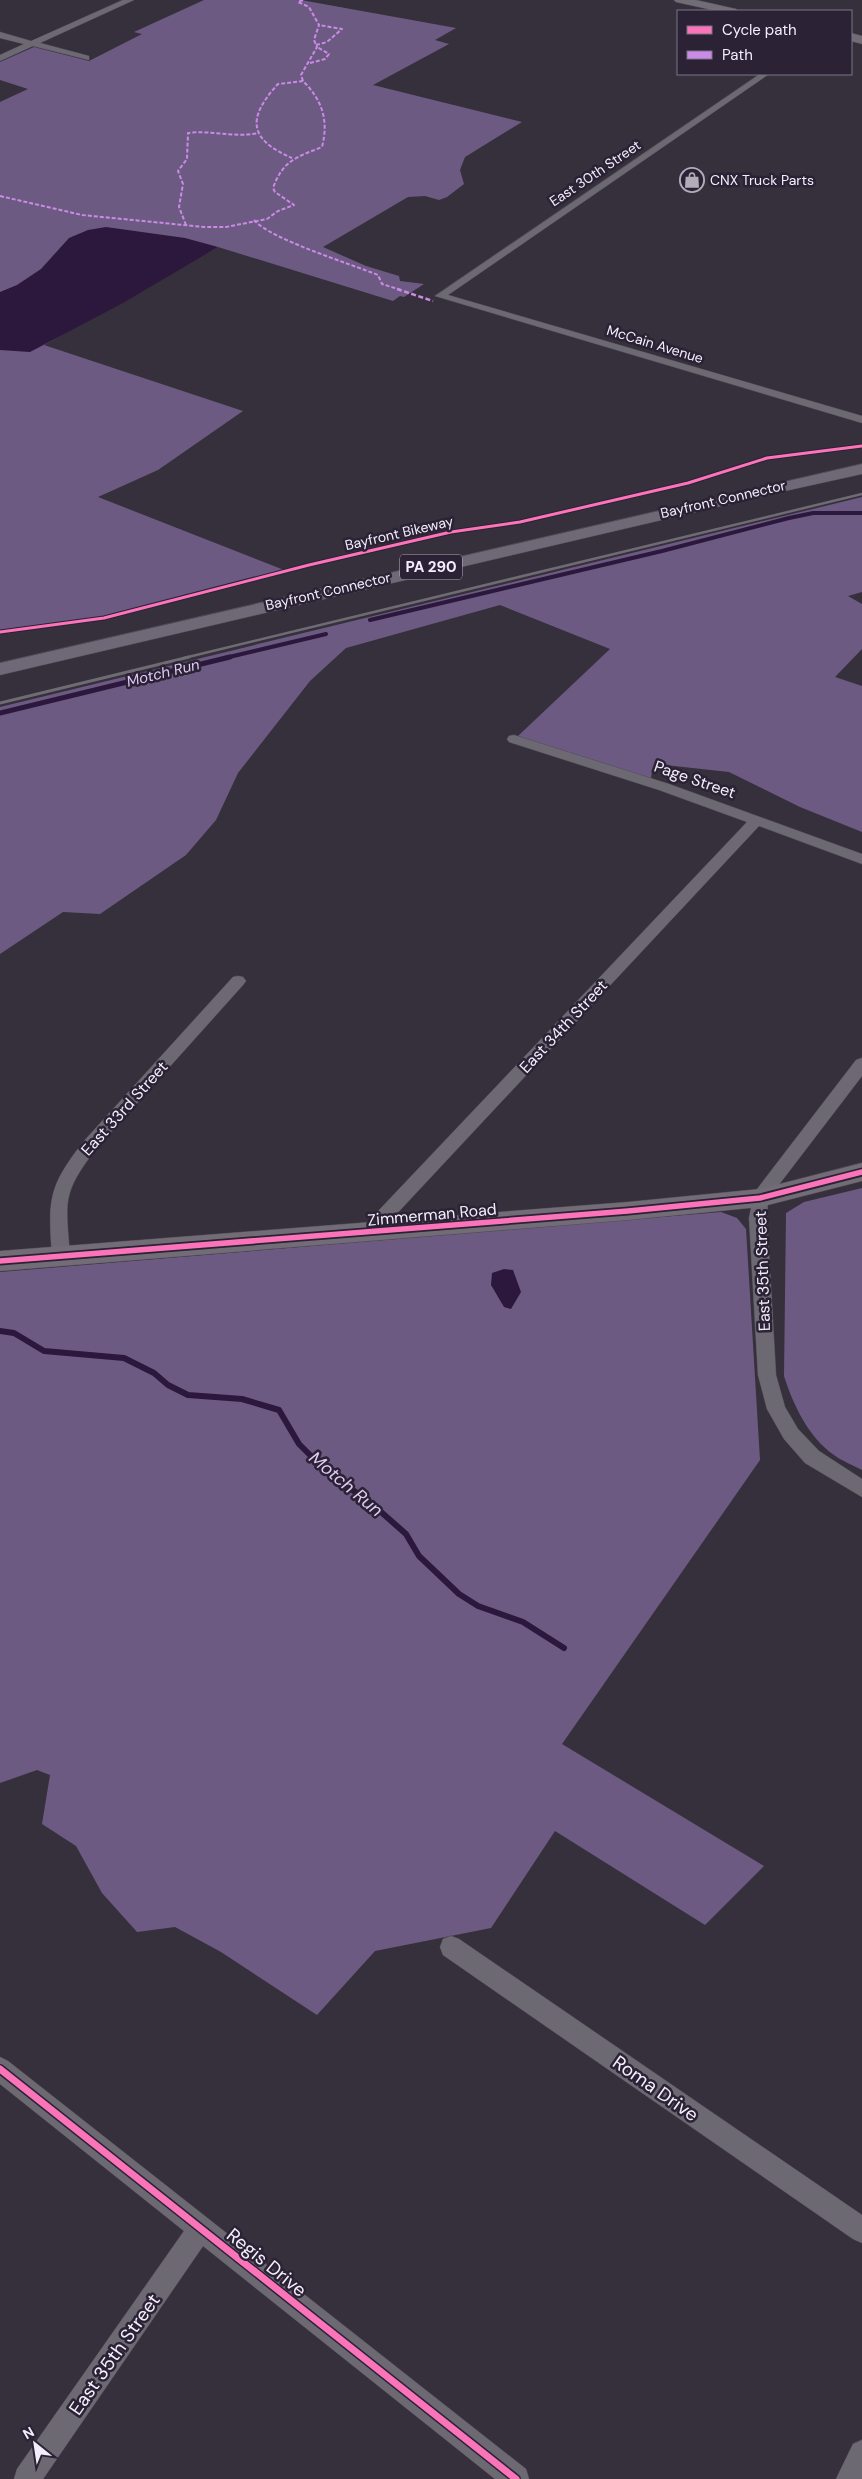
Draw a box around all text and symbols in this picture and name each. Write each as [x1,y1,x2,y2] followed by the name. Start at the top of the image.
[677,10,852,75] legend
[722,20,797,40] text: Cycle path
[722,45,753,65] text: Path
[546,136,644,210] street label: East 30th Street
[679,167,705,193] shop icon: CNX Truck Parts
[710,171,814,189] place label: CNX Truck Parts
[604,321,706,367] street label: McCain Avenue
[659,476,787,522] street label: Bayfront Connector
[343,512,455,554] street label: Bayfront Bikeway
[400,554,462,580] road number: PA 290
[264,568,392,614] street label: Bayfront Connector
[124,654,202,692] water label: Motch Run
[651,756,738,803] street label: Page Street
[515,975,612,1077] street label: East 34th Street
[76,1057,172,1160] street label: East 33rd Street
[367,1198,498,1231] street label: Zimmerman Road
[750,1211,775,1331] street label: East 35th Street
[304,1446,388,1522] water label: Motch Run
[608,2050,704,2127] street label: Roma Drive
[221,2222,312,2302] street label: Regis Drive
[63,2289,166,2420] street label: East 35th Street
[10,2419,60,2469] north arrow
[20,2422,37,2443] text: N

